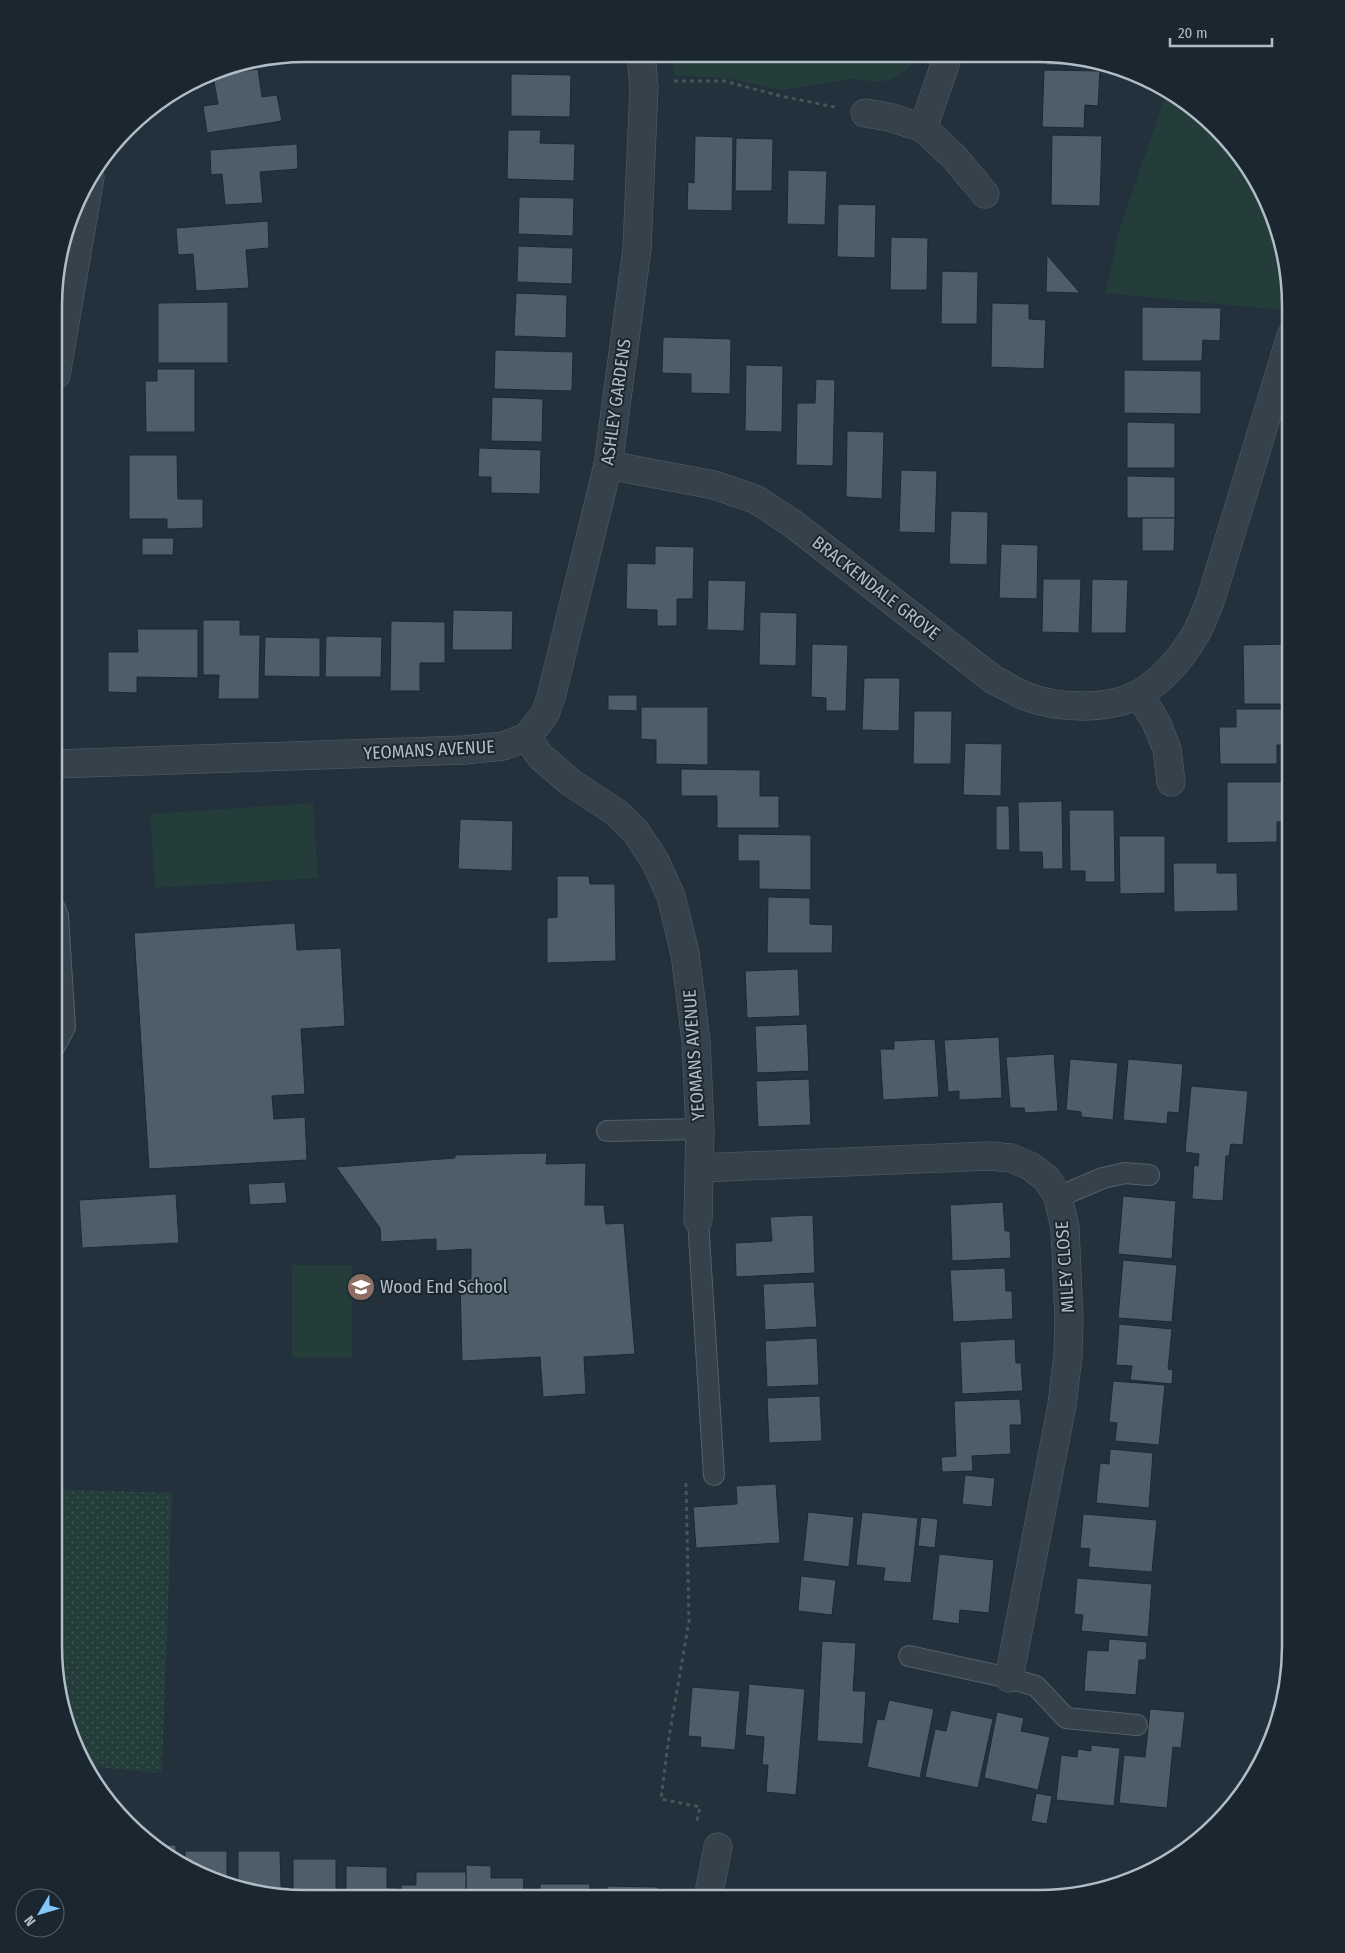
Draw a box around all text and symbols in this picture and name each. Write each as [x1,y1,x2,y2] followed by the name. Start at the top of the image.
[1170,15,1272,47] scale bar
[1178,24,1208,42] text: 20 m
[596,337,636,466] street label: ASHLEY GARDENS
[808,531,944,645] street label: BRACKENDALE GROVE
[363,736,495,764] street label: YEOMANS AVENUE
[678,989,710,1121] street label: YEOMANS AVENUE
[1051,1220,1079,1314] street label: MILEY CLOSE
[346,1272,376,1302] school or university icon: Wood End School
[380,1276,508,1298] place label: Wood End School
[15,1888,65,1938] north arrow
[21,1912,39,1929] text: N

